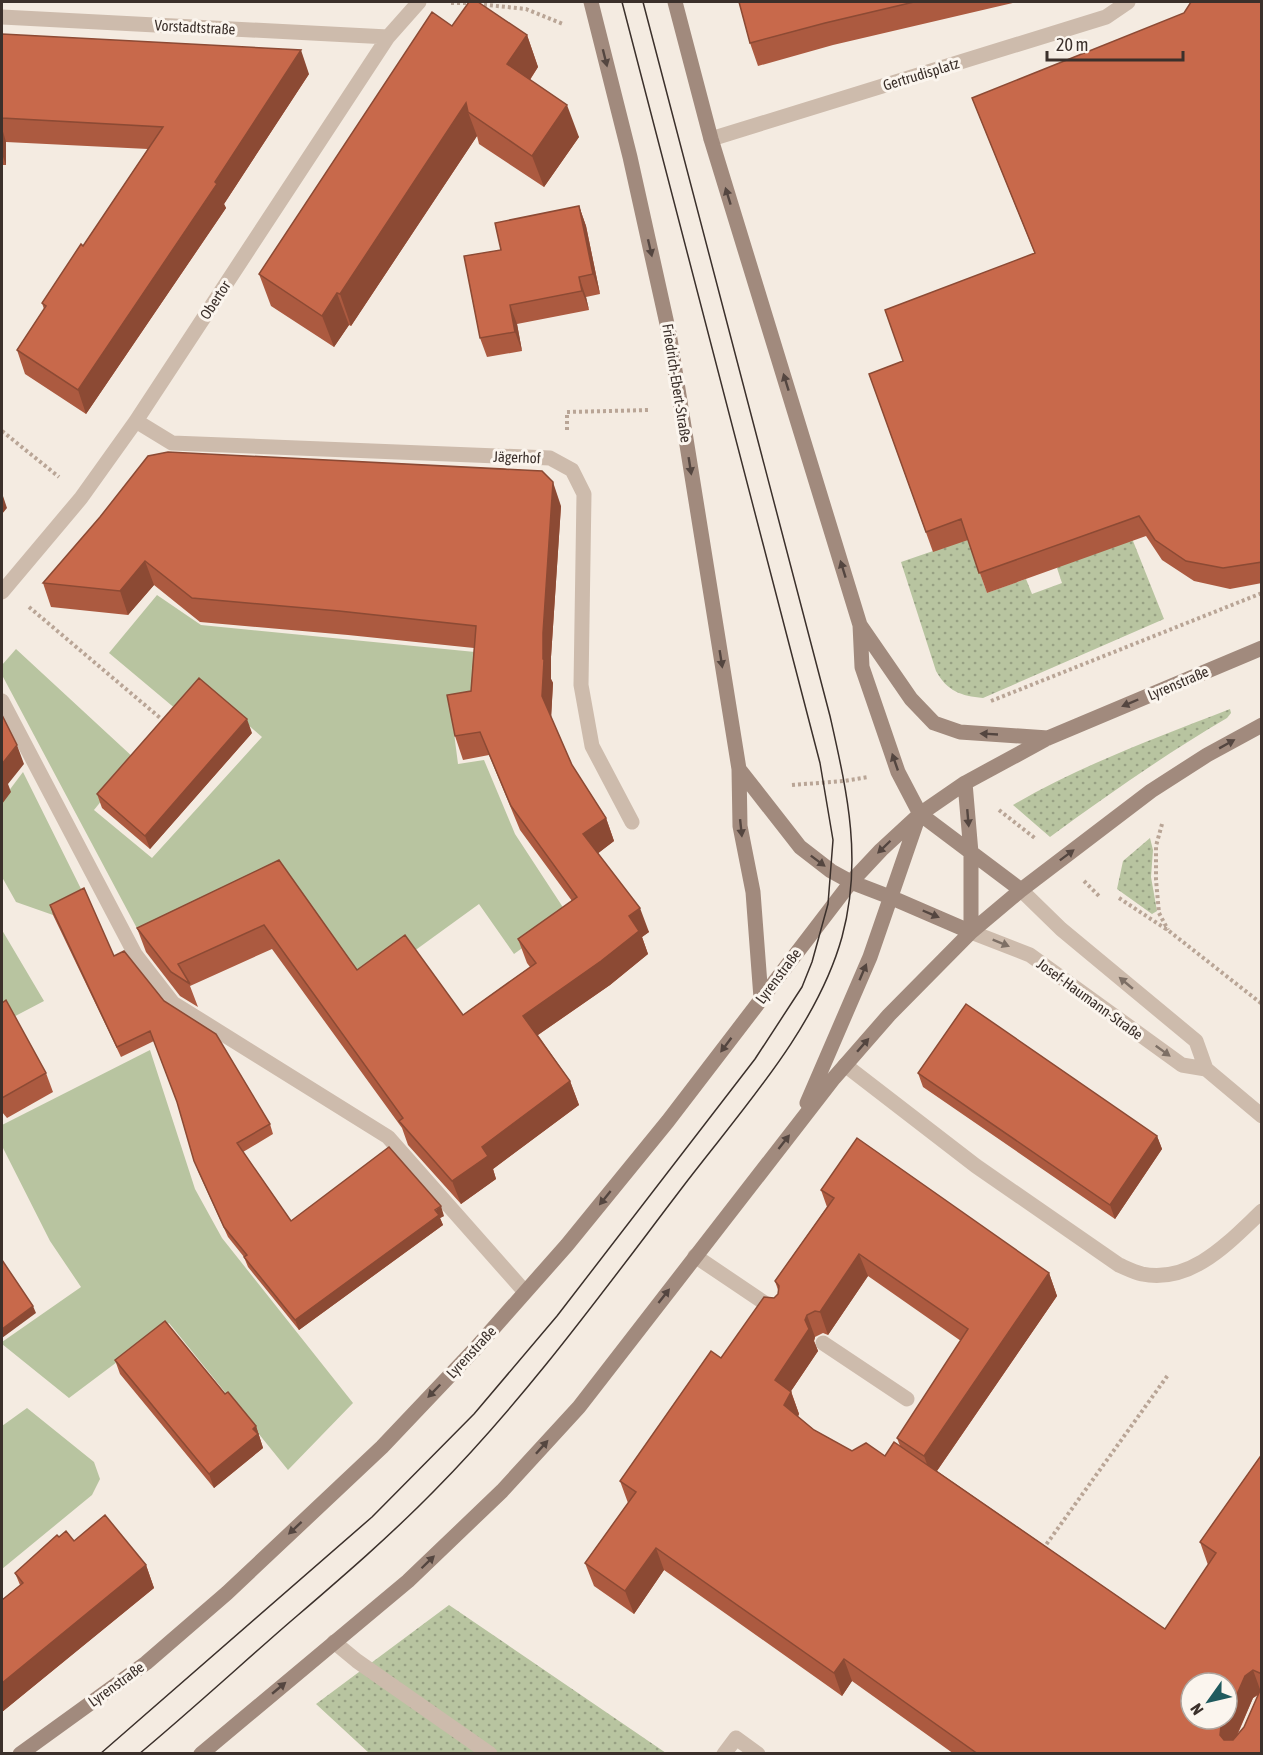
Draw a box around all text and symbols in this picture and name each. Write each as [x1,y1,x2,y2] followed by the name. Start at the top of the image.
[154,16,236,38] street label: Vorstadtstraße
[1047,24,1184,62] scale bar
[1056,34,1088,55] text: 20 m
[600,49,610,67] one-way arrow
[881,54,962,94] street label: Gertrudisplatz
[723,187,732,205] one-way arrow
[646,239,655,258] one-way arrow
[196,277,234,322] street label: Obertor
[659,322,695,444] street label: Friedrich-Ebert-Straße
[781,373,790,391] one-way arrow
[493,448,541,466] street label: Jägerhof
[686,457,695,476] one-way arrow
[838,560,847,578] one-way arrow
[717,649,726,668] one-way arrow
[1145,662,1211,703] street label: Lyrenstraße
[1121,699,1139,708] one-way arrow
[980,730,999,739] one-way arrow
[1219,739,1236,749] one-way arrow
[889,752,899,770] one-way arrow
[963,808,973,827] one-way arrow
[736,818,746,837] one-way arrow
[878,840,892,854] one-way arrow
[1059,849,1074,861] one-way arrow
[810,854,826,867] one-way arrow
[922,909,940,919] one-way arrow
[992,939,1010,949] one-way arrow
[752,945,804,1007] street label: Lyrenstraße
[1034,955,1146,1043] street label: Josef-Haumann-Straße
[858,963,868,981] one-way arrow
[1118,976,1134,989] one-way arrow
[719,1037,732,1053] one-way arrow
[856,1037,869,1053] one-way arrow
[1154,1045,1170,1057] one-way arrow
[777,1134,790,1150] one-way arrow
[599,1190,612,1205] one-way arrow
[658,1288,671,1304] one-way arrow
[443,1322,499,1381] street label: Lyrenstraße
[428,1384,442,1398] one-way arrow
[535,1440,549,1455] one-way arrow
[288,1521,303,1534] one-way arrow
[420,1555,435,1569] one-way arrow
[85,1658,147,1710] street label: Lyrenstraße
[1179,1671,1239,1731] north arrow
[271,1682,286,1695] one-way arrow
[1186,1700,1207,1718] text: N

